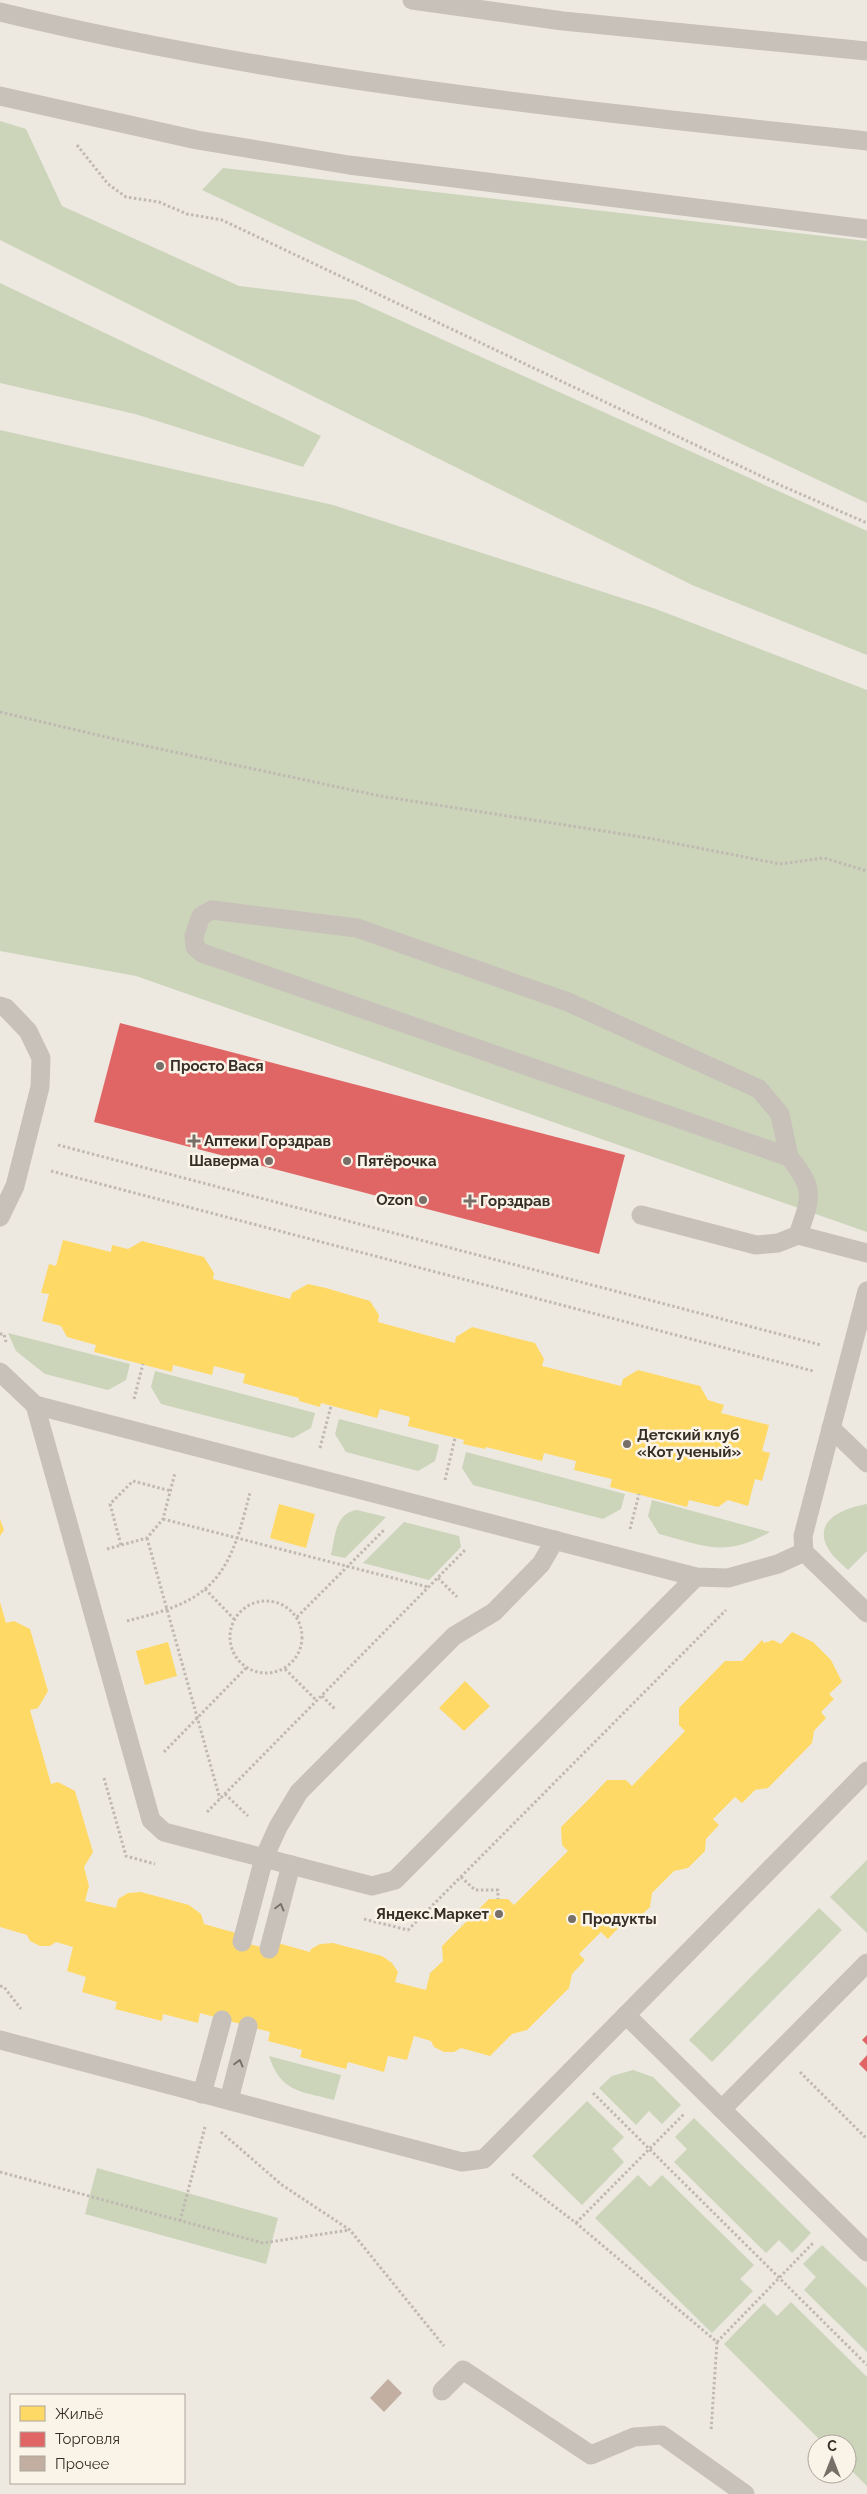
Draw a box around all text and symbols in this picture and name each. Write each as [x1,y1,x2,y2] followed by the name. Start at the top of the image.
[170,1057,264,1075] place label: Просто Вася
[154,1060,166,1072] marker: Просто Вася
[204,1132,331,1150] place label: Аптеки Горздрав
[188,1135,200,1147] marker: Аптеки Горздрав
[189,1152,259,1170] place label: Шаверма
[357,1152,437,1170] place label: Пятёрочка
[263,1155,275,1167] marker: Шаверма
[341,1155,353,1167] marker: Пятёрочка
[376,1191,413,1209] place label: Ozon
[480,1192,550,1210] place label: Горздрав
[417,1194,429,1206] marker: Ozon
[464,1195,476,1207] marker: Горздрав
[637,1426,741,1461] place label: Детский клуб «Кот ученый»
[621,1438,633,1450] marker: Детский клуб «Кот ученый»
[274,1904,284,1912] one-way arrow
[376,1905,490,1923] place label: Яндекс.Маркет
[493,1908,505,1920] marker: Яндекс.Маркет
[582,1910,657,1928] place label: Продукты
[566,1913,578,1925] marker: Продукты
[233,2060,243,2068] one-way arrow
[10,2394,185,2484] legend
[55,2405,104,2423] text: Жильё
[55,2430,120,2448] text: Торговля
[807,2434,857,2484] north arrow
[827,2438,837,2454] text: С
[55,2455,109,2473] text: Прочее

